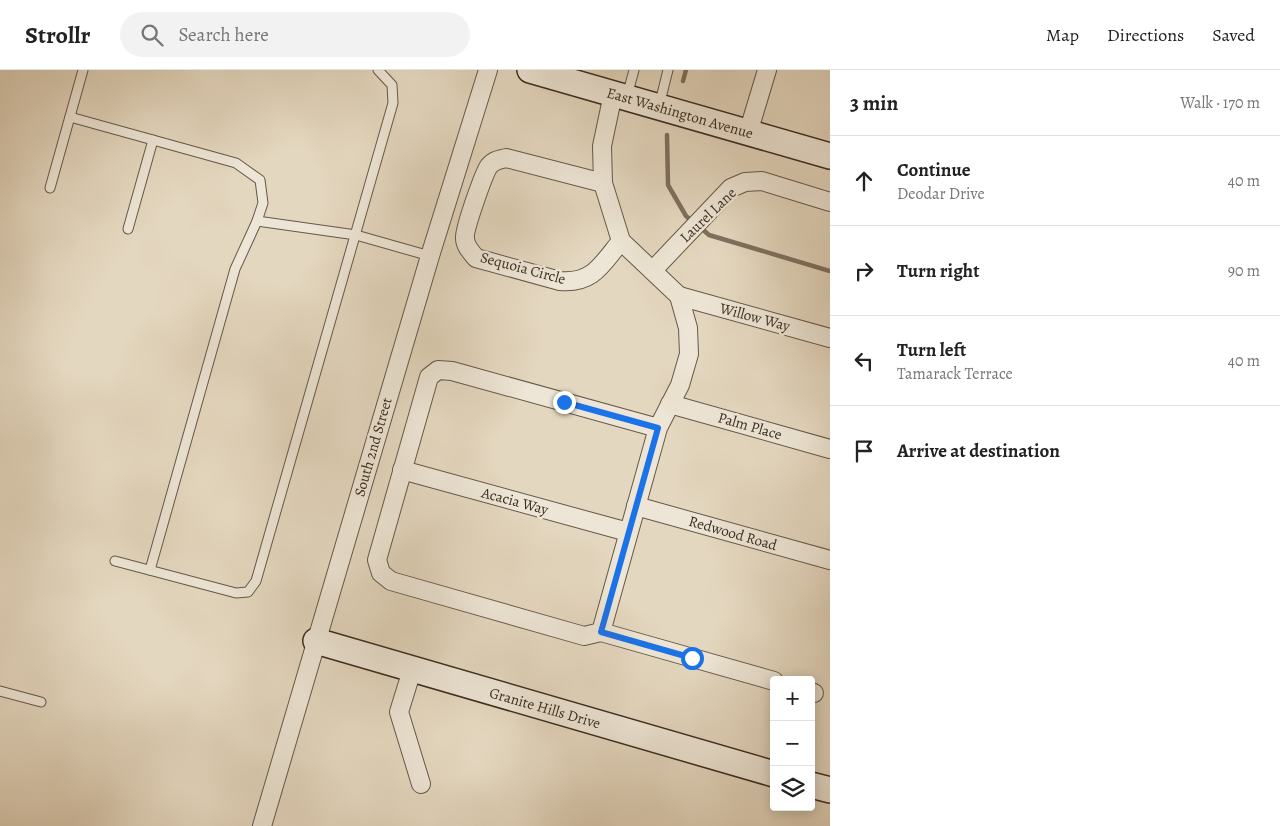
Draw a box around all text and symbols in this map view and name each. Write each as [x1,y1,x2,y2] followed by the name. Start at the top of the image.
[120,12,470,57] search box
[25,19,90,51] text: Strollr
[138,21,166,49] icon: search
[178,22,269,48] text: Search here
[1046,23,1079,47] text: Map
[1107,23,1184,47] text: Directions
[1212,23,1255,47] text: Saved
[604,82,756,144] street label: East Washington Avenue
[850,89,898,117] text: 3 min
[1180,92,1260,114] text: Walk · 170 m
[897,157,971,183] text: Continue
[850,167,878,195] icon: ahead
[1228,170,1260,192] text: 40 m
[675,183,741,247] street label: Laurel Lane
[897,183,985,205] text: Deodar Drive
[478,247,568,289] street label: Sequoia Circle
[850,257,878,285] icon: right
[897,258,979,284] text: Turn right
[1228,260,1260,282] text: 90 m
[717,298,793,336] street label: Willow Way
[897,337,966,363] text: Turn left
[850,347,878,375] icon: left
[1228,350,1260,372] text: 40 m
[897,363,1013,385] text: Tamarack Terrace
[553,391,576,414] route end
[349,395,397,499] street label: South 2nd Street
[716,407,785,445] street label: Palm Place
[850,437,878,465] icon: arrive
[897,438,1060,464] text: Arrive at destination
[478,482,551,520] street label: Acacia Way
[686,511,780,555] street label: Redwood Road
[681,647,704,670] route start
[770,676,815,811] map controls
[770,676,815,721] button: +
[487,683,603,734] street label: Granite Hills Drive
[770,721,815,766] button: −
[770,766,815,811] button: layers

